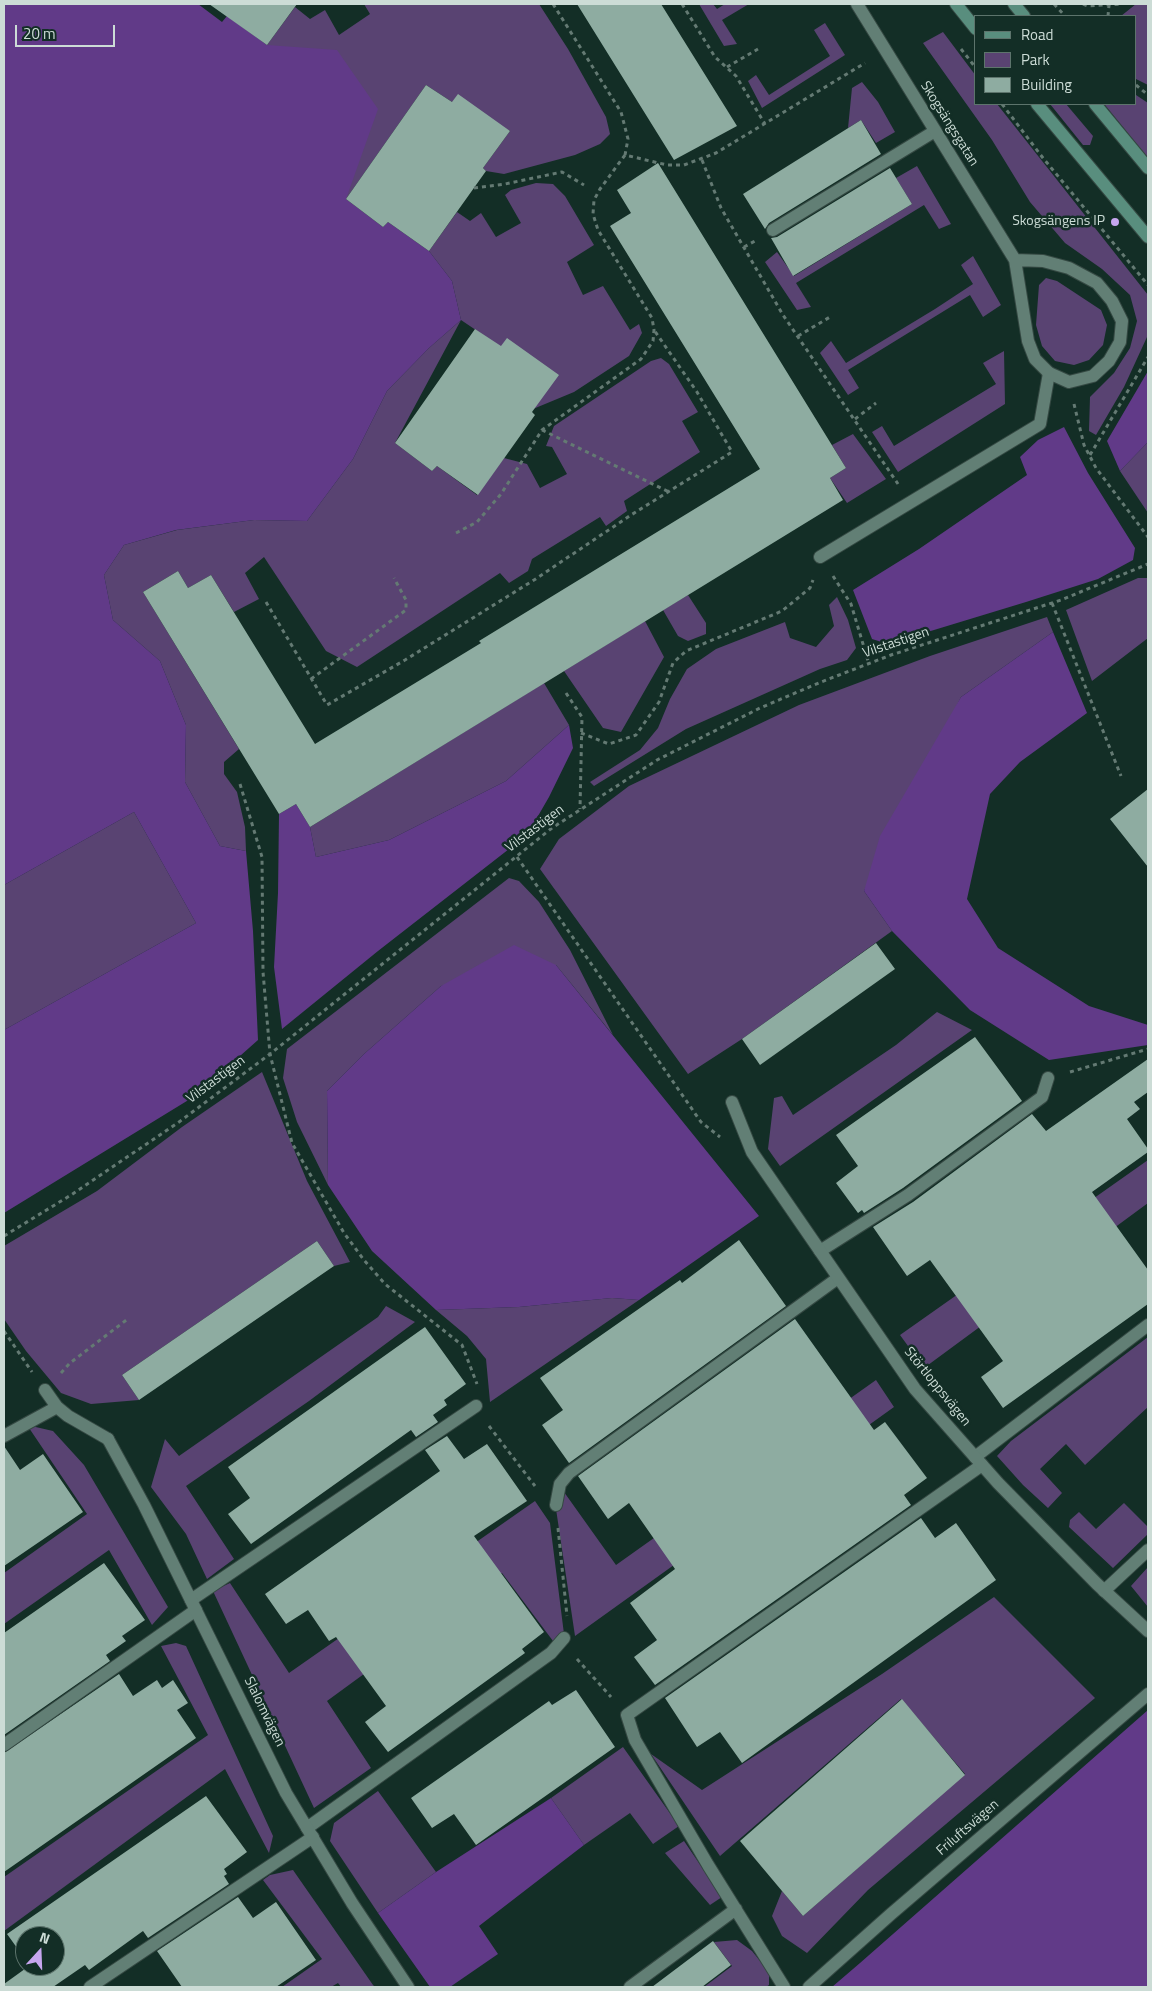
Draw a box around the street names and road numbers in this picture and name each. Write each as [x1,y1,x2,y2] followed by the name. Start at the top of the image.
[916,78,982,170] street label: Skogsängsgatan
[861,624,931,662] street label: Vilstastigen
[502,801,568,857] street label: Vilstastigen
[183,1052,249,1108] street label: Vilstastigen
[900,1344,974,1430] street label: Störtloppsvägen
[240,1674,288,1750] street label: Slalomvägen
[933,1796,1003,1860] street label: Friluftsvägen

